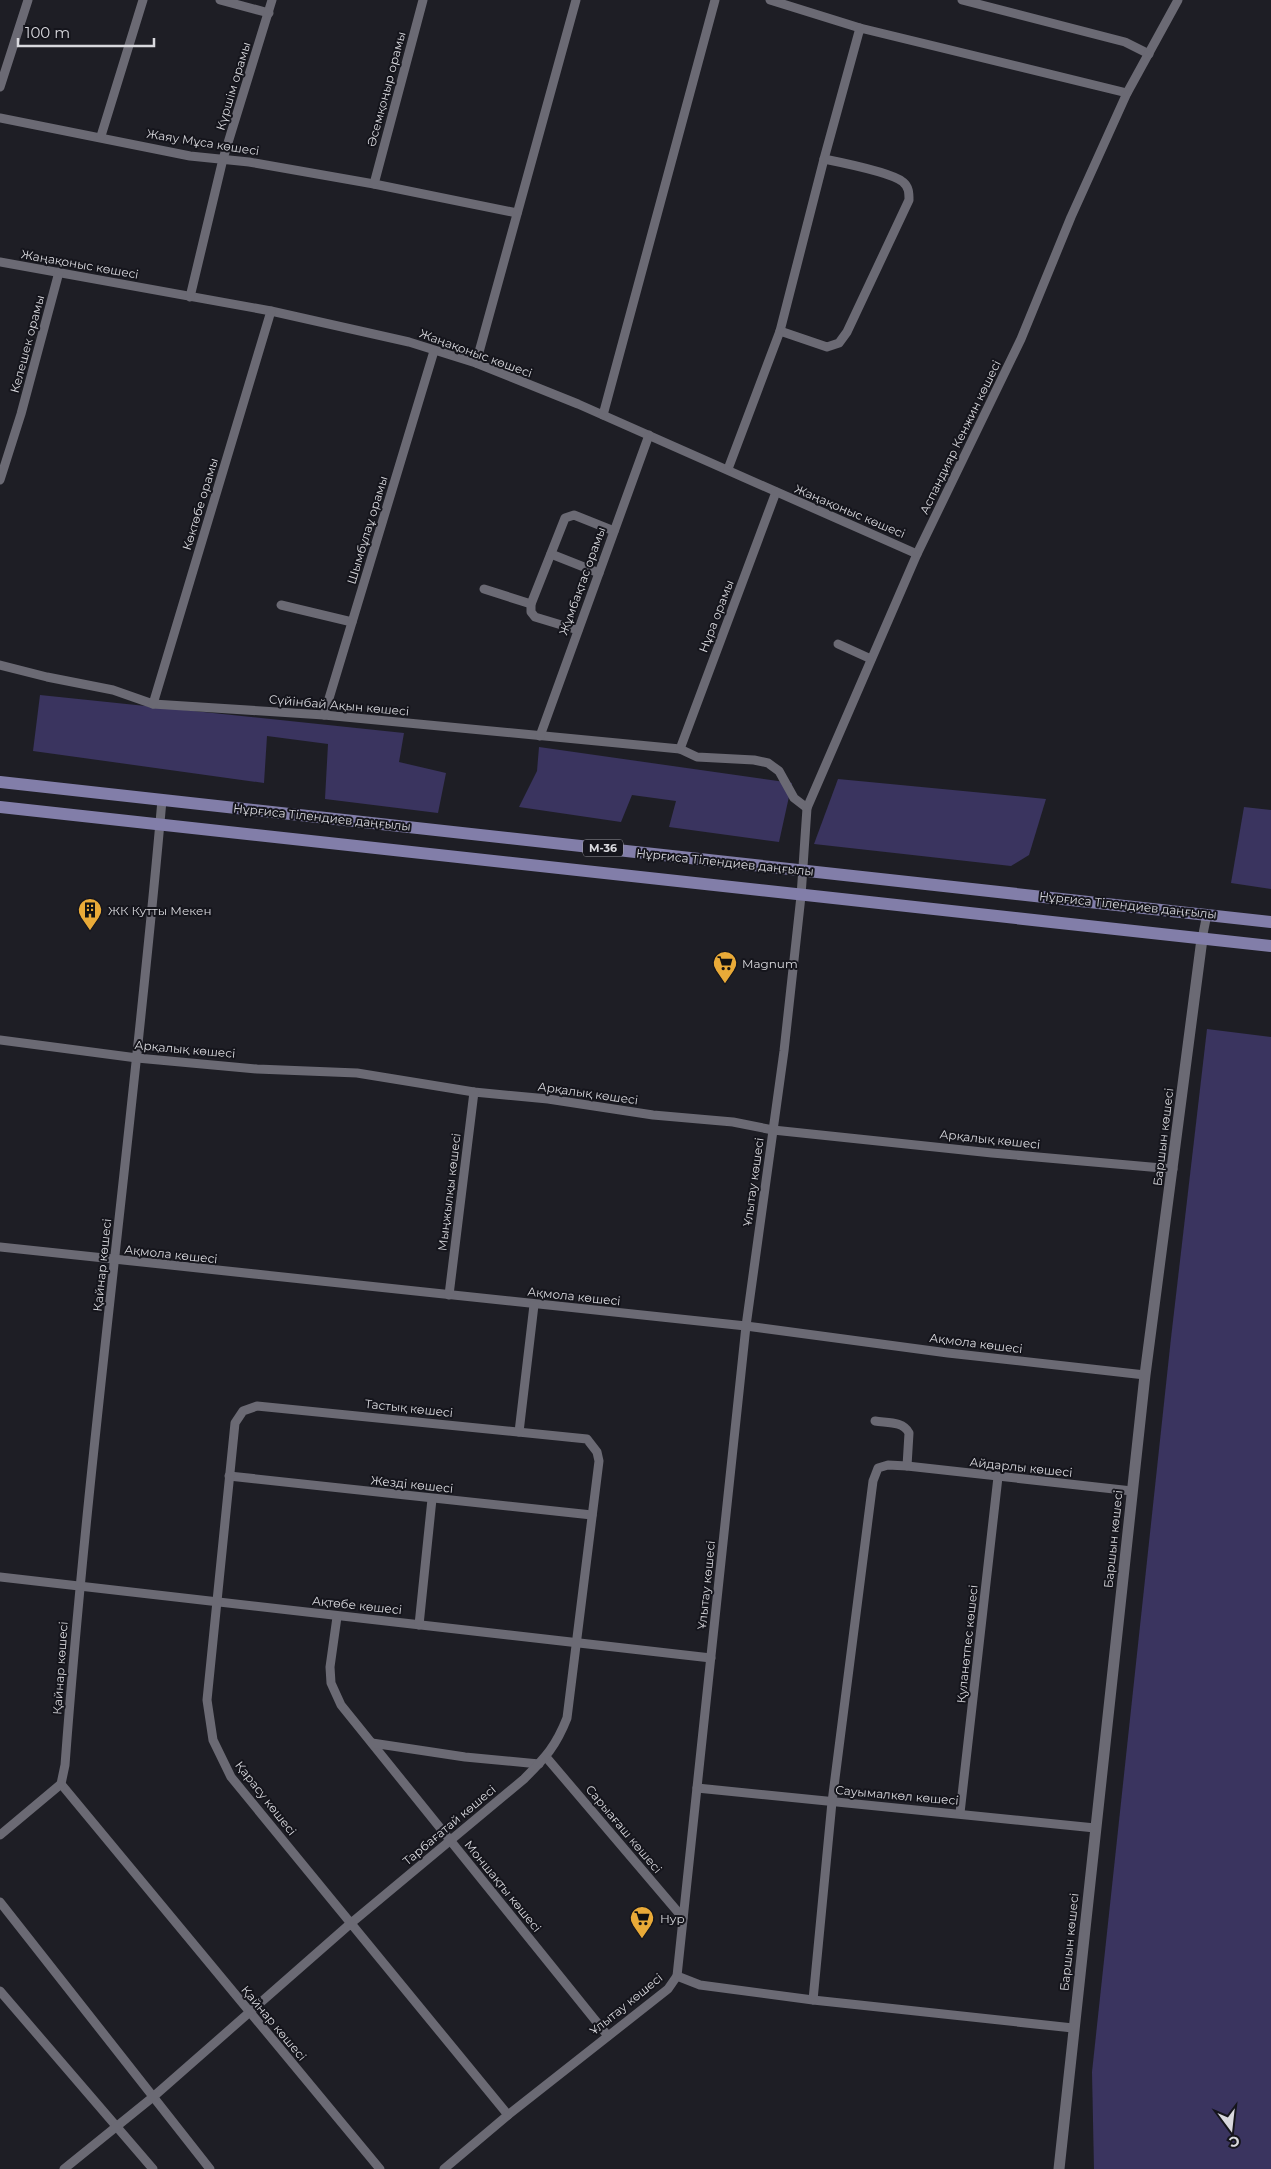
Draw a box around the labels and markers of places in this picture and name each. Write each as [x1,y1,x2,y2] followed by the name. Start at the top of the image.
[77,897,103,931] building icon: ЖК Кутты Мекен
[108,903,212,918] place label: ЖК Кутты Мекен
[712,950,738,984] supermarket icon: Magnum
[742,956,798,971] place label: Magnum
[629,1905,655,1939] supermarket icon: Нур
[660,1911,685,1926] place label: Нур

